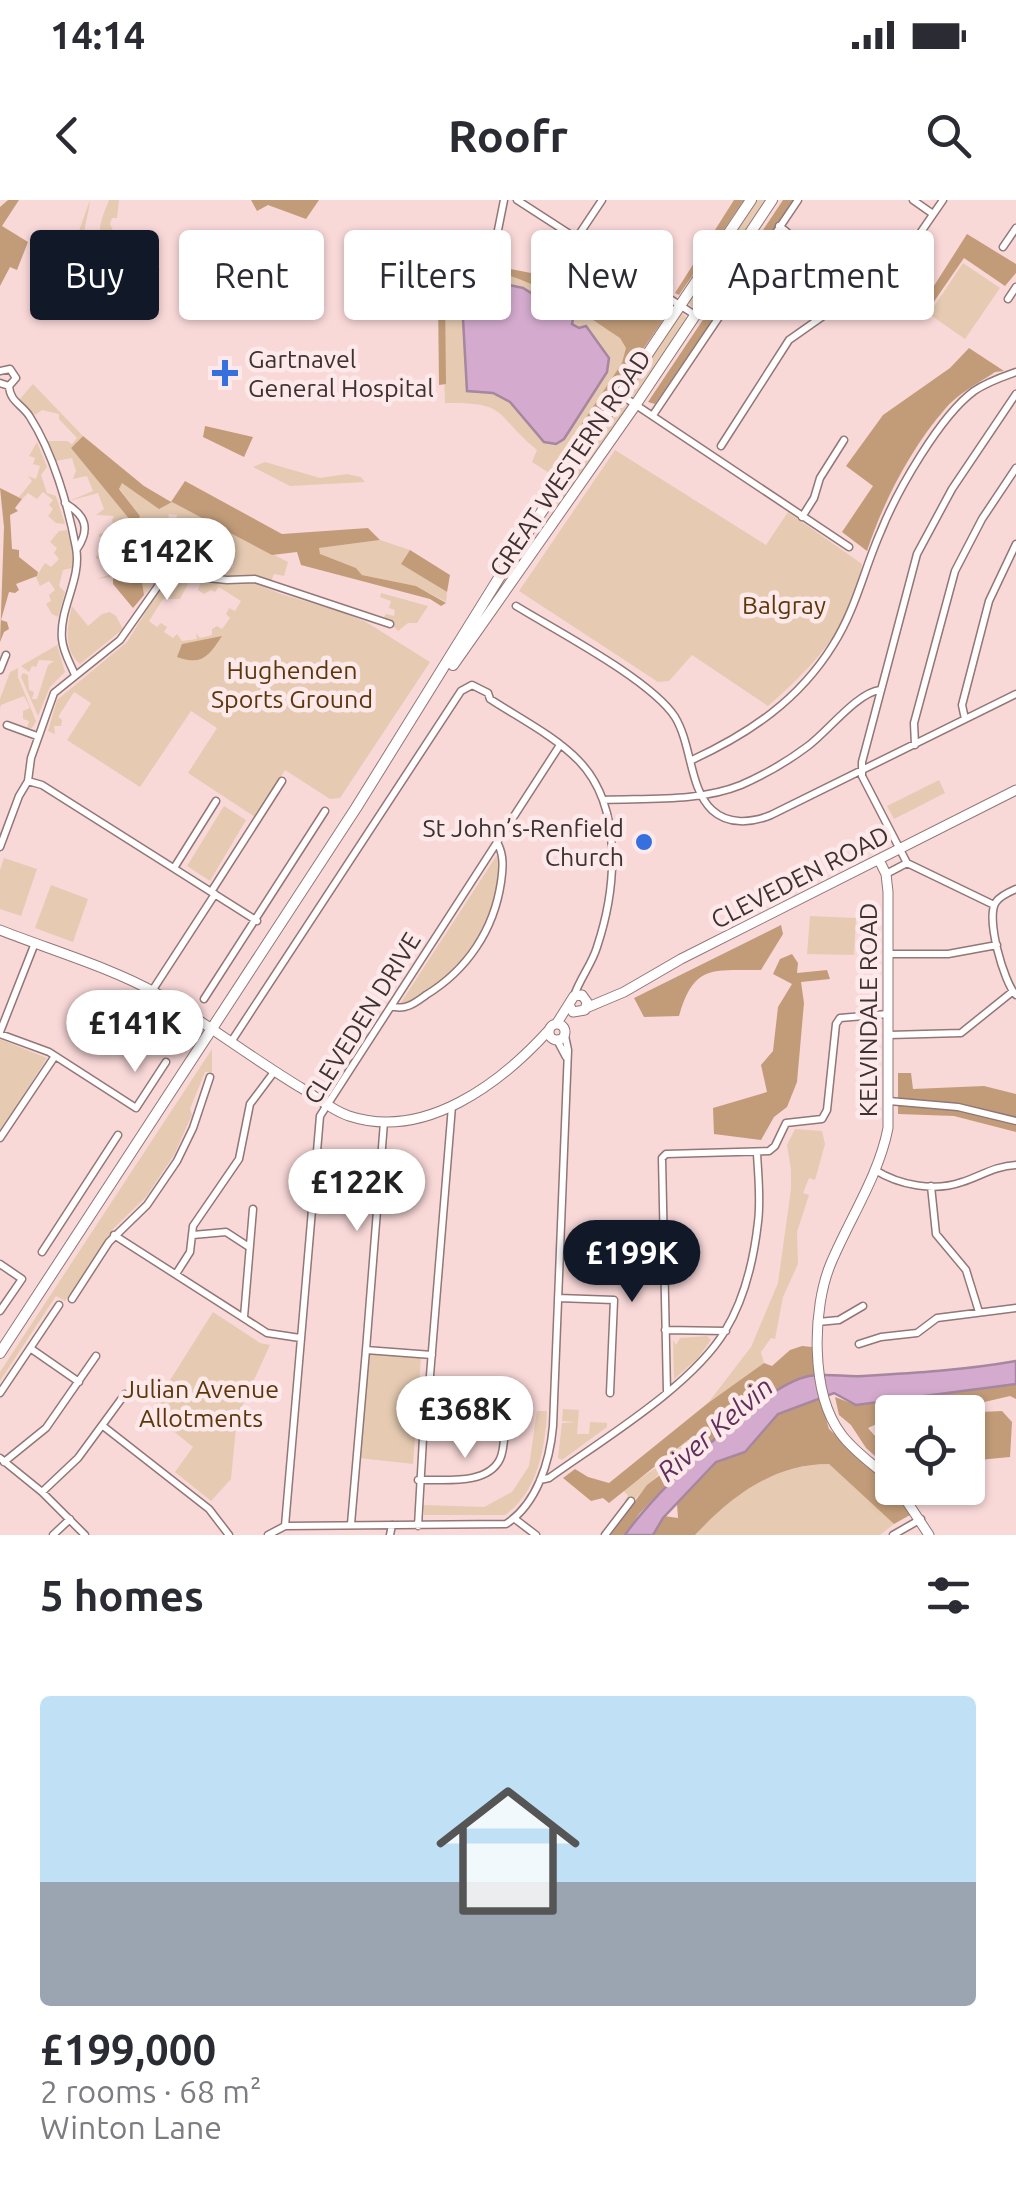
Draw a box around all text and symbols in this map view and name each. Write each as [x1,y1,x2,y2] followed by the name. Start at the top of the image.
[50,14,145,56] text: 14:14
[40,108,95,163] icon: back
[921,108,976,163] icon: search
[448,110,568,161] text: Roofr
[30,230,159,320] chip: Buy
[179,230,324,320] chip: Rent
[344,230,511,320] chip: Filters
[531,230,673,320] chip: New
[693,230,934,320] chip: Apartment
[248,345,434,402] place label: Gartnavel General Hospital
[484,345,656,581] street label: GREAT WESTERN ROAD
[212,360,238,386] marker: Gartnavel General Hospital
[97,518,237,603] pin: £142K
[120,532,214,568] text: £142K
[742,591,826,619] park label: Balgray
[211,656,373,713] park label: Hughenden Sports Ground
[422,814,624,871] place label: St John’s-Renfield Church
[706,820,894,934] street label: CLEVEDEN ROAD
[633,831,655,853] marker: St John’s-Renfield Church
[854,903,882,1117] street label: KELVINDALE ROAD
[298,927,426,1109] street label: CLEVEDEN DRIVE
[65,990,205,1075] pin: £141K
[88,1004,182,1040] text: £141K
[287,1149,427,1234] pin: £122K
[310,1163,404,1199] text: £122K
[562,1220,702,1305] pin: £199K
[585,1234,679,1270] text: £199K
[651,1370,779,1487] water label: River Kelvin
[123,1375,279,1432] park label: Julian Avenue Allotments
[395,1376,535,1461] pin: £368K
[418,1390,512,1426] text: £368K
[875,1395,985,1505] map controls
[875,1395,985,1505] button: locate
[921,1568,976,1623] icon: filters
[40,1572,204,1619] text: 5 homes
[418,1761,598,1941] icon: home
[40,2026,216,2073] text: £199,000
[40,2073,261,2109] text: 2 rooms · 68 m²
[40,2109,222,2145] text: Winton Lane

